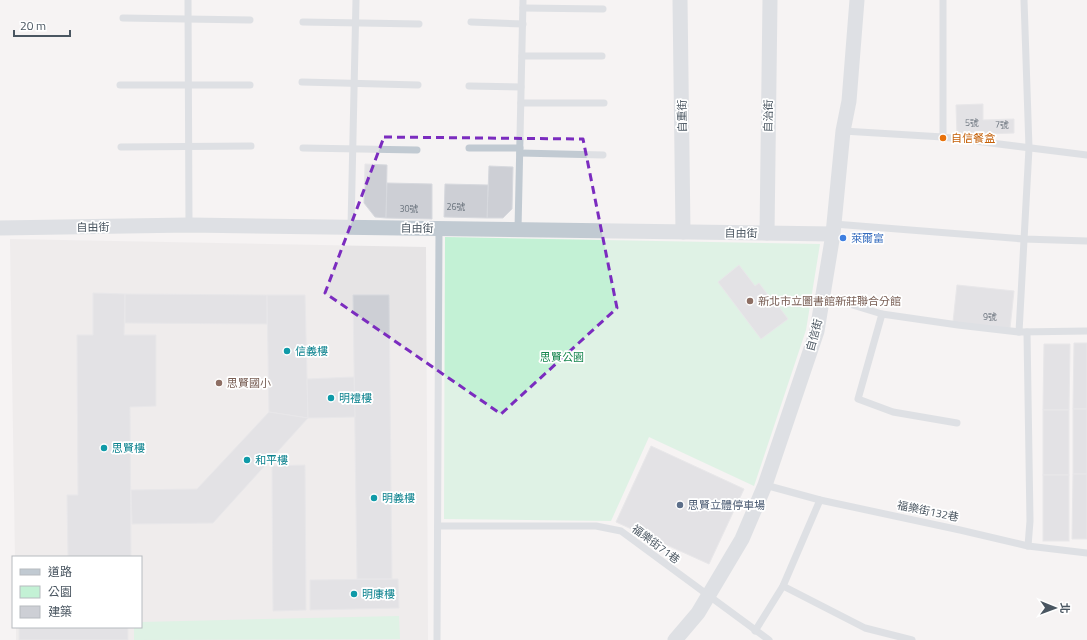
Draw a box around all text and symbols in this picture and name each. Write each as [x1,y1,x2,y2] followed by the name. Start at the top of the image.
[14,12,70,38] scale bar
[20,16,46,35] text: 20 m
[674,99,690,133] street label: 自重街
[760,99,776,133] street label: 自治街
[965,116,979,129] house number: 5號
[995,118,1009,131] house number: 7號
[951,130,996,146] place label: 自信餐盒
[938,133,948,143] marker: 自信餐盒
[446,200,466,213] house number: 26號
[399,202,419,215] house number: 30號
[76,219,110,235] street label: 自由街
[400,220,434,236] street label: 自由街
[724,225,758,241] street label: 自由街
[851,230,884,246] place label: 萊爾富
[838,233,848,243] marker: 萊爾富
[758,293,901,309] place label: 新北市立圖書館新莊聯合分館
[745,296,755,306] marker: 新北市立圖書館新莊聯合分館
[983,310,997,323] house number: 9號
[802,317,826,353] street label: 自信街
[295,343,328,359] place label: 信義樓
[282,346,292,356] marker: 信義樓
[540,349,584,365] park label: 思賢公園
[227,375,271,391] place label: 思賢國小
[214,378,224,388] marker: 思賢國小
[339,390,372,406] place label: 明禮樓
[326,393,336,403] marker: 明禮樓
[112,440,145,456] place label: 思賢樓
[99,443,109,453] marker: 思賢樓
[255,452,288,468] place label: 和平樓
[242,455,252,465] marker: 和平樓
[382,490,415,506] place label: 明義樓
[369,493,379,503] marker: 明義樓
[688,497,765,513] place label: 思賢立體停車場
[896,497,960,525] street label: 福樂街132巷
[675,500,685,510] marker: 思賢立體停車場
[629,521,683,567] street label: 福樂街71巷
[12,556,142,628] legend
[48,562,72,581] text: 道路
[48,582,72,601] text: 公園
[362,586,395,602] place label: 明康樓
[1035,588,1075,628] north arrow
[349,589,359,599] marker: 明康樓
[48,602,72,621] text: 建築
[1057,603,1073,614] text: 北

